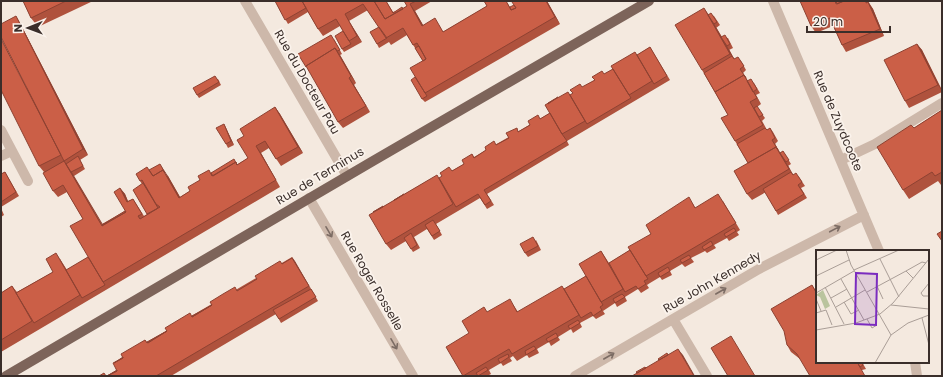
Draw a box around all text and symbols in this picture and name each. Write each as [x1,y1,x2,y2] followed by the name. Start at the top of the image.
[8,8,48,48] north arrow
[807,8,890,34] scale bar
[813,13,843,30] text: 20 m
[10,24,26,32] text: N
[271,26,344,137] street label: Rue du Docteur Pau
[810,68,867,174] street label: Rue de Zuydcoote
[273,143,367,209] street label: Rue de Terminus
[829,225,841,232] one-way arrow
[325,226,333,238] one-way arrow
[337,228,408,334] street label: Rue Roger Rosselle
[660,246,764,317] street label: Rue John Kennedy
[816,250,929,363] inset map
[715,287,727,295] one-way arrow
[391,338,399,350] one-way arrow
[603,352,615,360] one-way arrow

